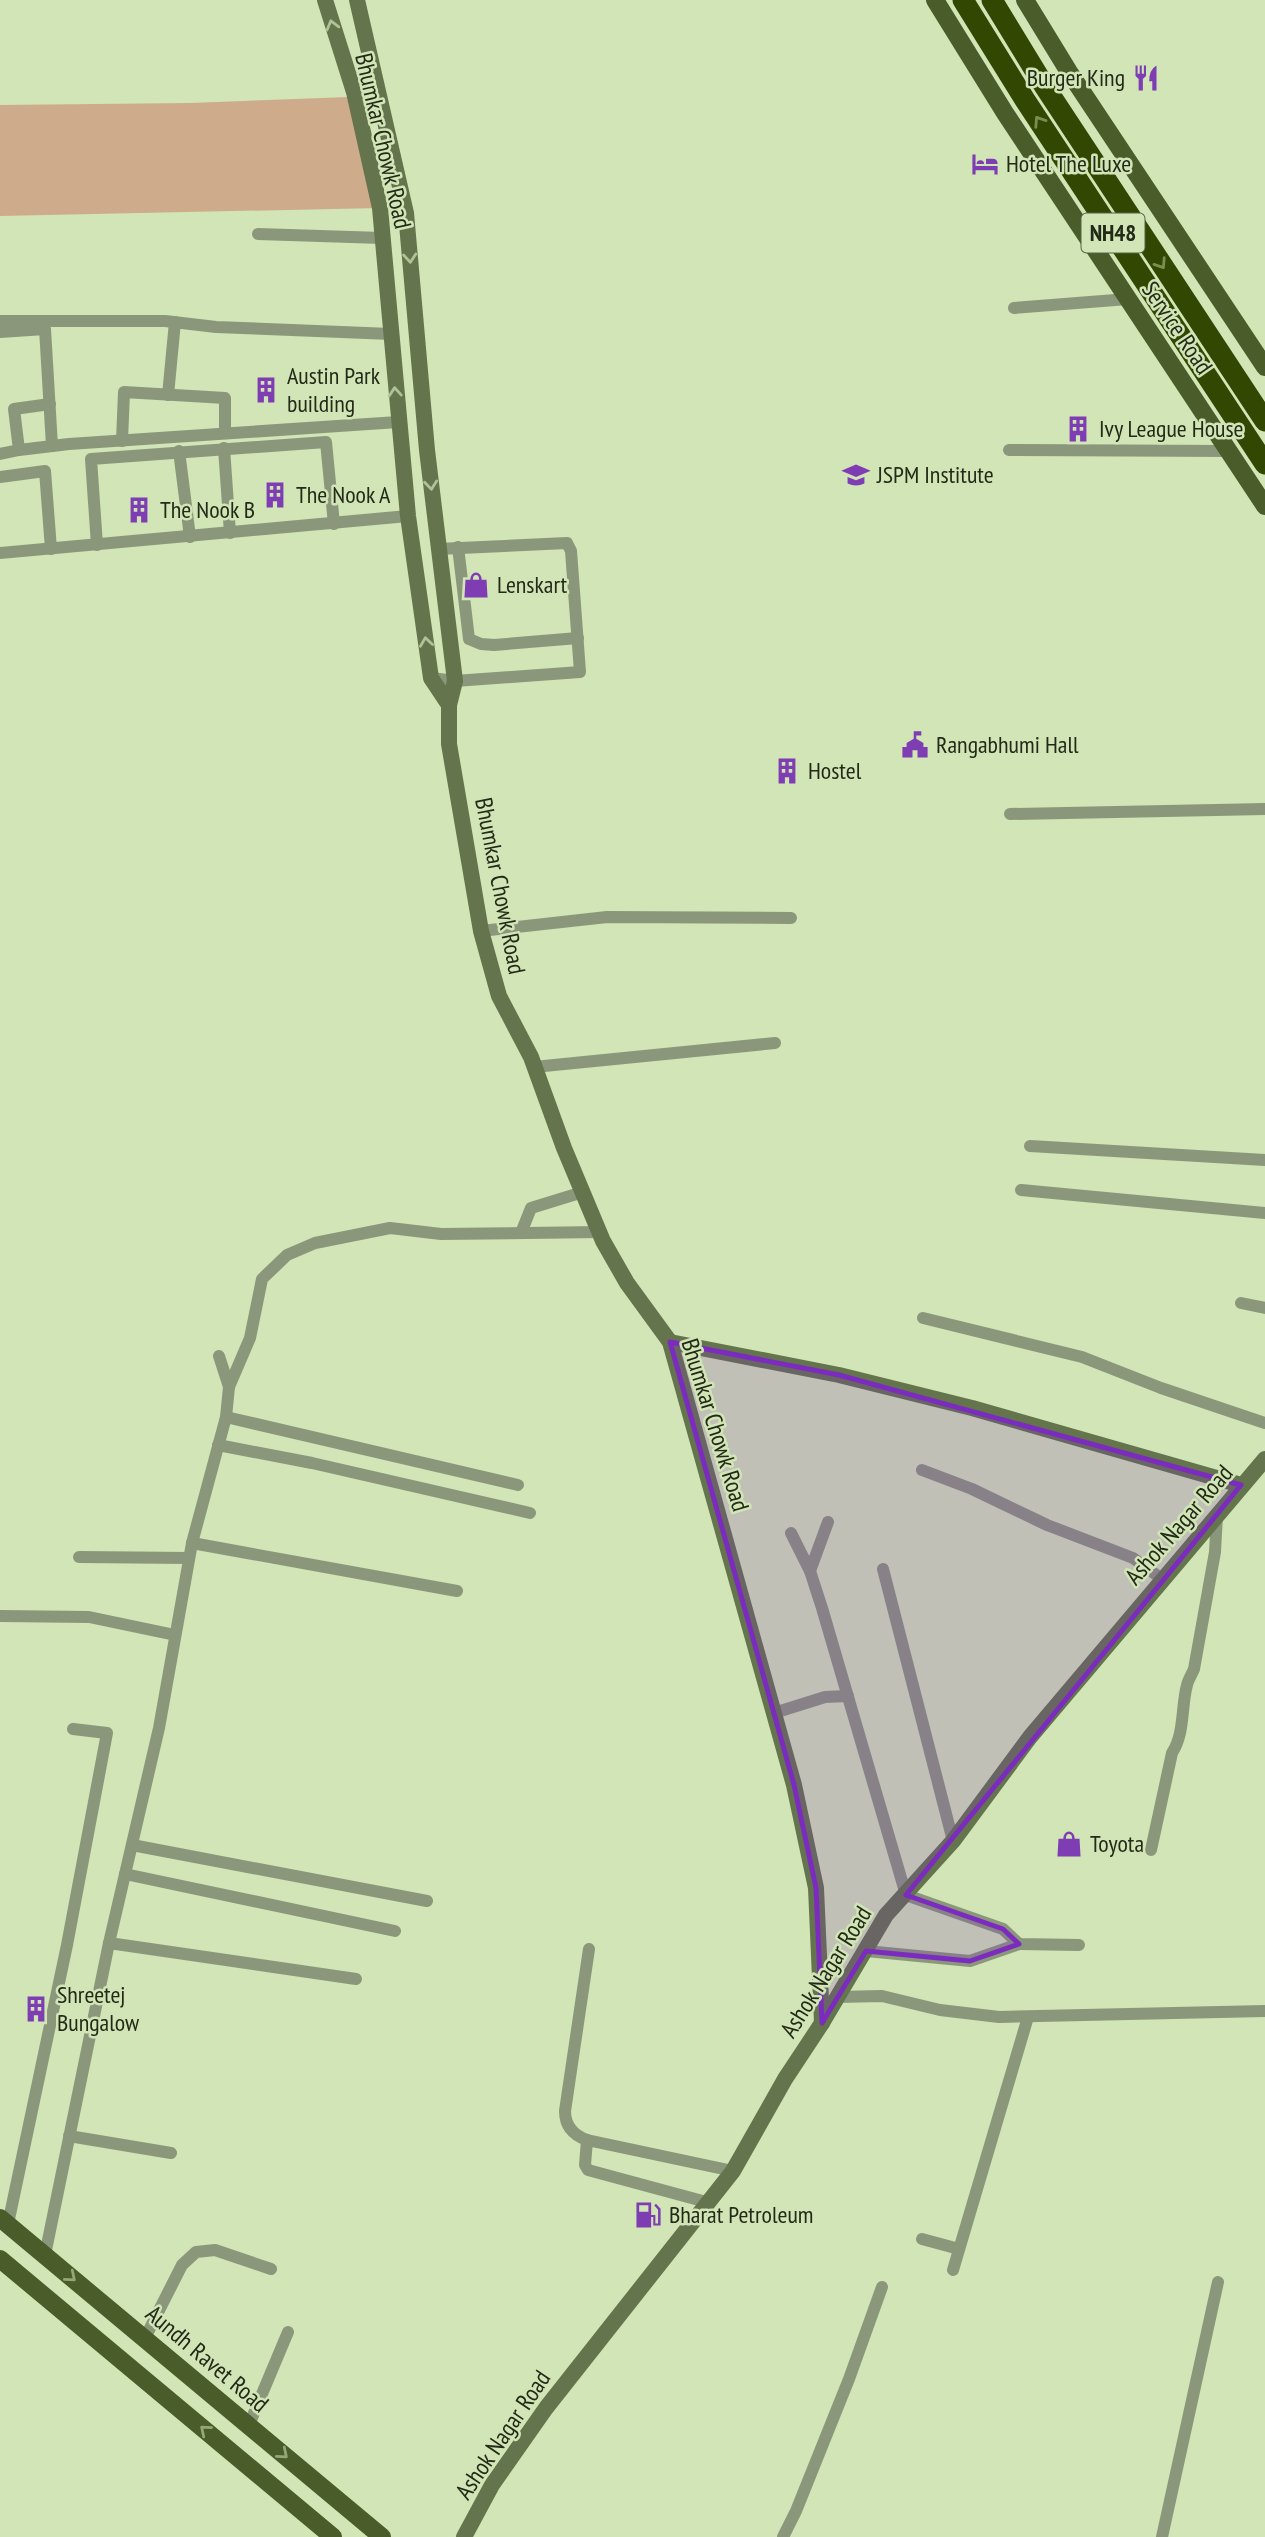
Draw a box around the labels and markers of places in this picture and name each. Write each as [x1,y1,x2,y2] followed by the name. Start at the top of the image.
[1027,62,1125,93] place label: Burger King
[1131,63,1161,93] restaurant icon: Burger King
[1006,148,1131,179] place label: Hotel The Luxe
[970,149,1000,179] hotel icon: Hotel The Luxe
[287,360,381,419] place label: Austin Park building
[251,375,281,405] building icon: Austin Park building
[1099,413,1243,444] place label: Ivy League House
[1063,414,1093,444] building icon: Ivy League House
[876,459,994,490] place label: JSPM Institute
[841,460,871,490] school or university icon: JSPM Institute
[296,479,391,510] place label: The Nook A
[260,480,290,510] building icon: The Nook A
[160,494,255,525] place label: The Nook B
[124,495,154,525] building icon: The Nook B
[497,569,568,600] place label: Lenskart
[461,570,491,600] shop icon: Lenskart
[936,729,1079,760] place label: Rangabhumi Hall
[900,730,930,760] public building icon: Rangabhumi Hall
[808,755,862,786] place label: Hostel
[772,756,802,786] building icon: Hostel
[1090,1828,1144,1859] place label: Toyota
[1054,1829,1084,1859] shop icon: Toyota
[57,1979,140,2038] place label: Shreetej Bungalow
[21,1994,51,2024] building icon: Shreetej Bungalow
[669,2199,813,2230] place label: Bharat Petroleum
[633,2200,663,2230] fuel station icon: Bharat Petroleum

